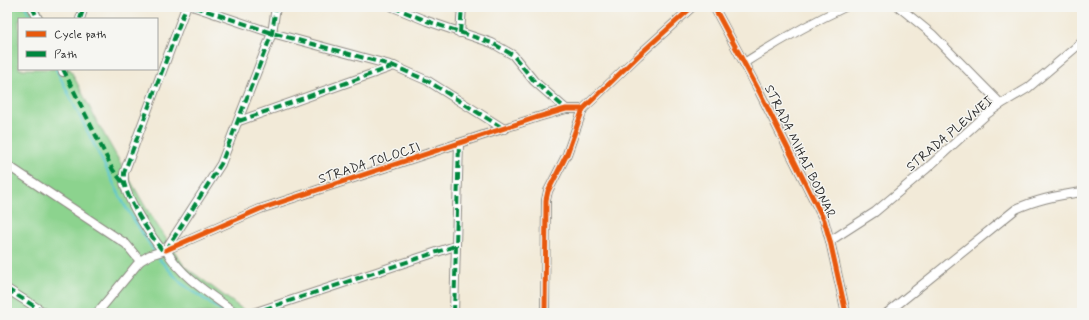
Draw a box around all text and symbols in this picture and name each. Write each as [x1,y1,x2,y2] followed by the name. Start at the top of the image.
[18,18,158,70] legend
[54,27,106,43] text: Cycle path
[54,47,77,63] text: Path
[760,82,839,221] street label: STRADA MIHAI BODNAR
[903,93,997,175] street label: STRADA PLEVNEI
[316,139,423,188] street label: STRADA TOLOCII

